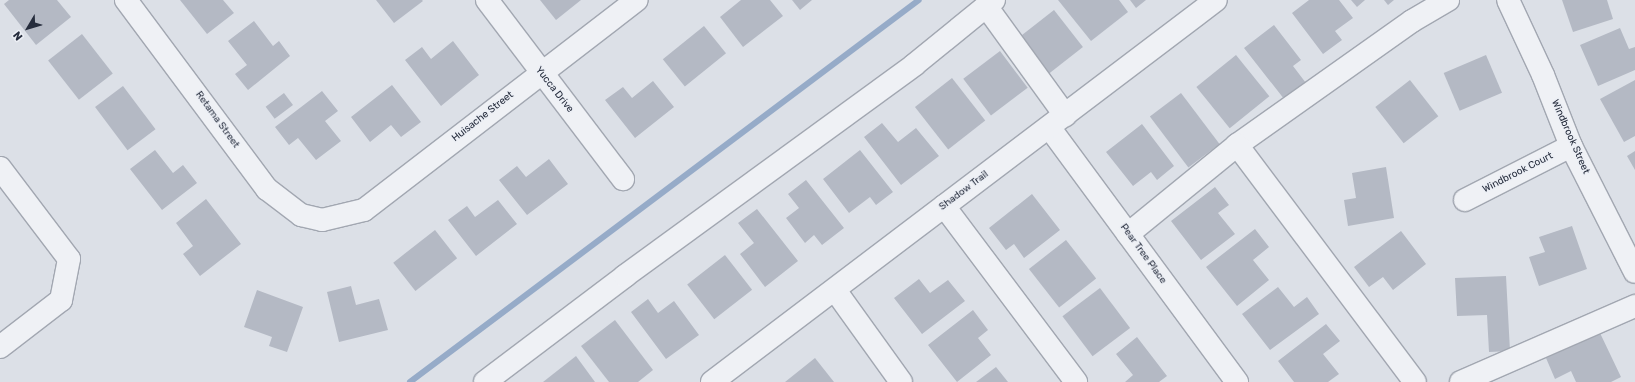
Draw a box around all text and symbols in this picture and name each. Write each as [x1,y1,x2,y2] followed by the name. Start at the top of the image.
[8,8,48,48] north arrow
[11,29,26,43] text: N
[532,65,576,115] street label: Yucca Drive
[192,89,242,151] street label: Retama Street
[450,89,516,145] street label: Huisache Street
[1548,98,1592,176] street label: Windbrook Street
[1481,150,1555,196] street label: Windbrook Court
[937,168,991,214] street label: Shadow Trail
[1117,222,1169,286] street label: Pear Tree Place

